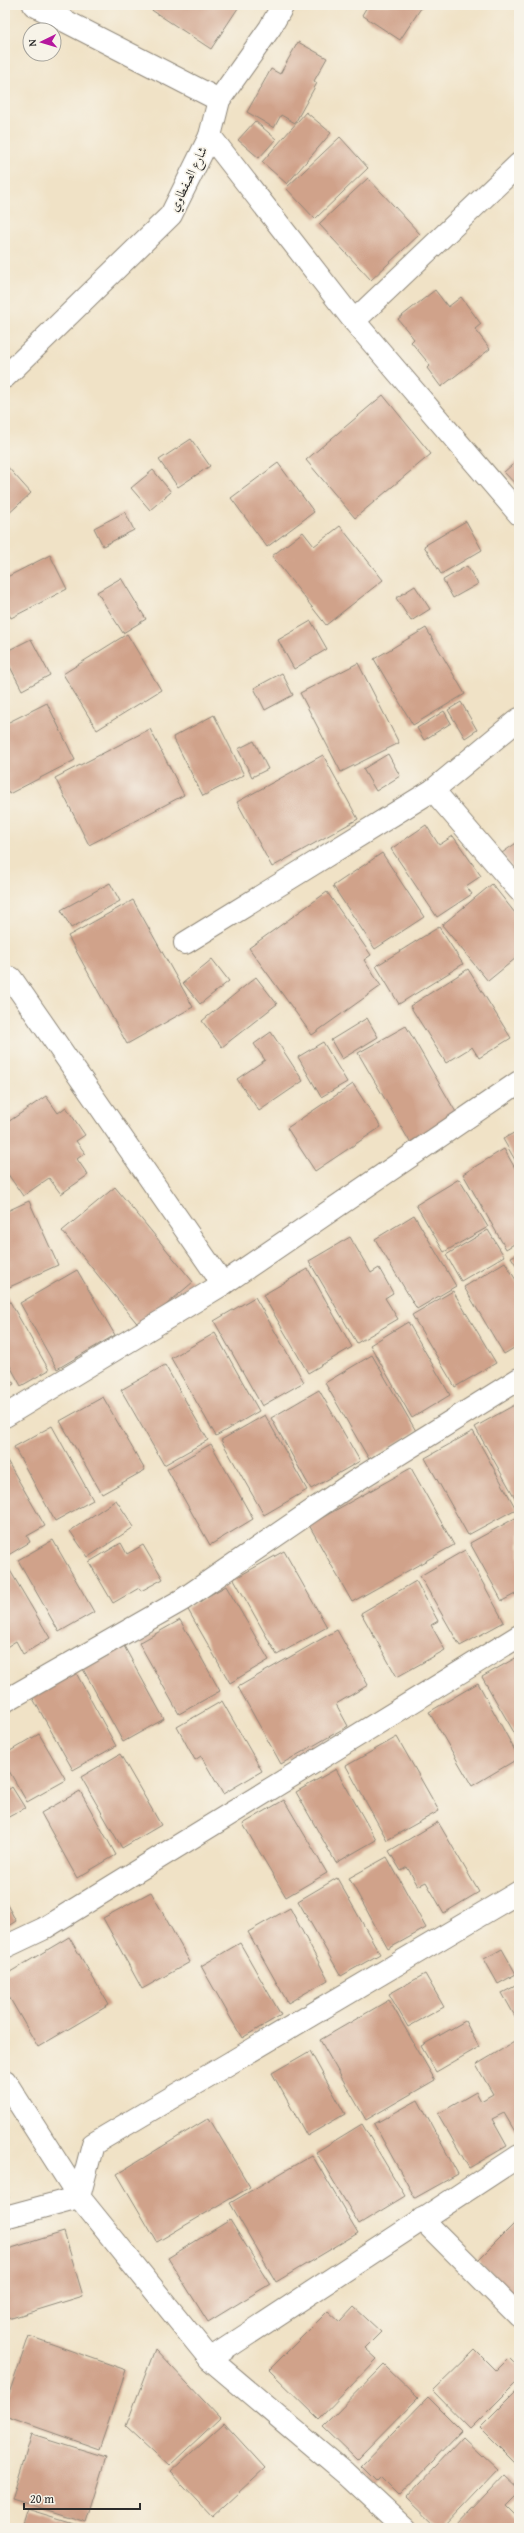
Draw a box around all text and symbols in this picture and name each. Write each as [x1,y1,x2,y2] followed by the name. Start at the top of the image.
[22,22,62,62] north arrow
[24,38,40,47] text: N
[164,143,214,216] street label: شارع الصفطاوي
[24,2485,140,2511] scale bar
[30,2490,54,2507] text: 20 m

